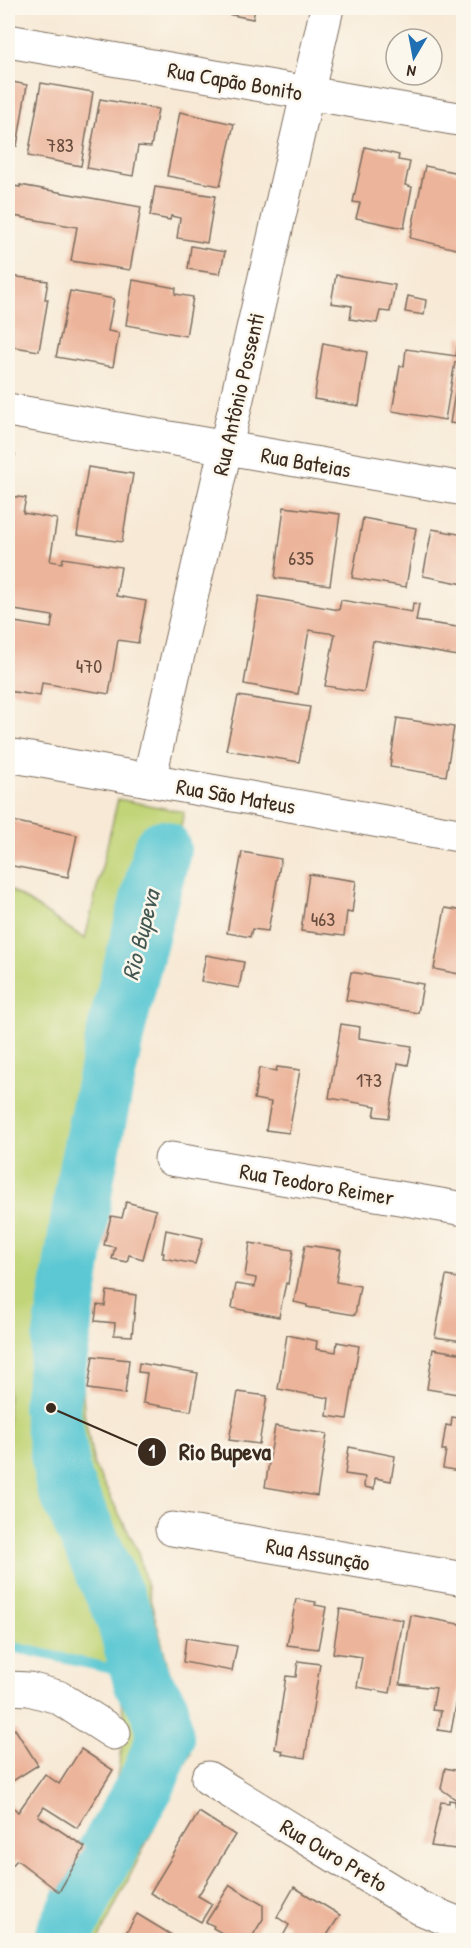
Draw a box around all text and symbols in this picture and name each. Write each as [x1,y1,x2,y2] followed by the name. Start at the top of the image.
[384,27,444,87] north arrow
[165,54,305,108] street label: Rua Capão Bonito
[405,60,417,83] text: N
[46,131,74,158] house number: 783
[205,310,271,478] street label: Rua Antônio Possenti
[259,439,353,485] street label: Rua Bateias
[288,544,314,571] house number: 635
[76,652,102,679] house number: 470
[174,771,298,821] street label: Rua São Mateus
[113,884,168,984] water label: Rio Bupeva
[311,905,335,932] house number: 463
[356,1066,382,1093] house number: 173
[238,1156,397,1212] street label: Rua Teodoro Reimer
[137,1431,283,1473] callout: Rio Bupeva
[179,1435,272,1468] text: Rio Bupeva
[149,1439,156,1464] text: 1
[264,1530,372,1578] street label: Rua Assunção
[275,1811,393,1899] street label: Rua Ouro Preto

